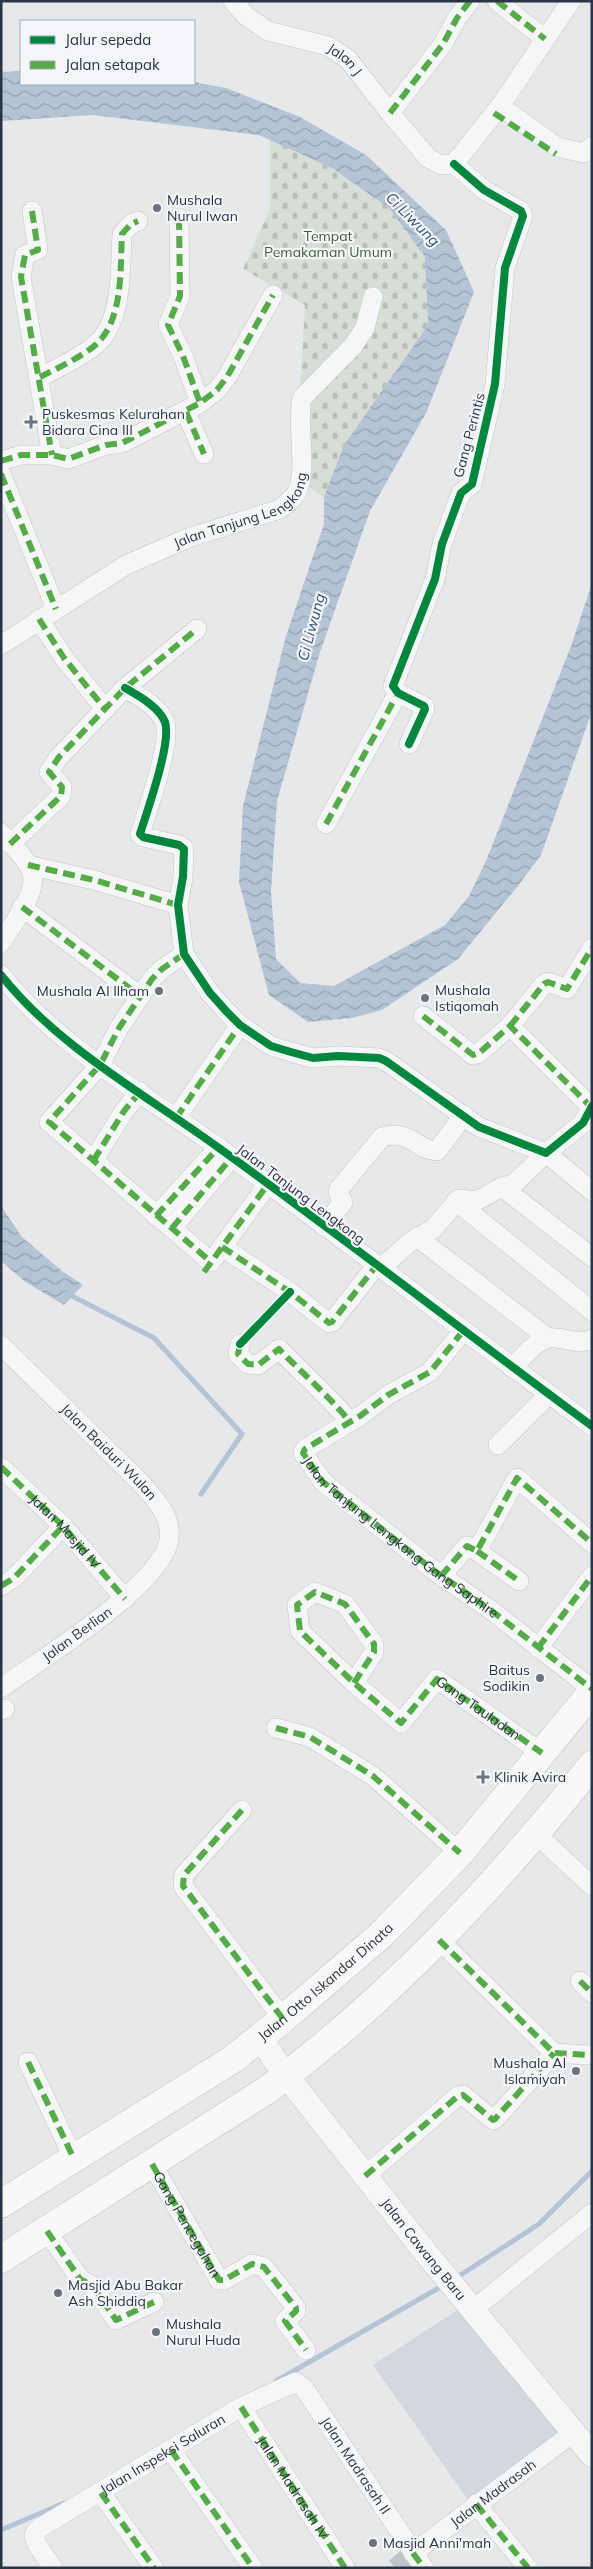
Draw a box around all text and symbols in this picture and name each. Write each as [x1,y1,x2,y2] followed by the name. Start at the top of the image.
[20,20,195,85] legend
[65,30,151,49] text: Jalur sepeda
[324,39,366,79] street label: Jalan J
[65,55,160,74] text: Jalan setapak
[382,188,444,250] water label: Ci Liwung
[167,191,238,225] place label: Mushala Nurul Iwan
[151,202,163,214] marker: Mushala Nurul Iwan
[264,227,392,261] park label: Tempat Pemakaman Umum
[449,391,489,479] street label: Gang Perintis
[42,405,185,439] place label: Puskesmas Kelurahan Bidara Cina III
[24,415,38,429] marker: Puskesmas Kelurahan Bidara Cina III
[171,471,311,552] street label: Jalan Tanjung Lengkong
[293,591,329,663] water label: Ci Liwung
[435,981,499,1015] place label: Mushala Istiqomah
[37,982,149,1000] place label: Mushala Al Ilham
[153,985,165,997] marker: Mushala Al Ilham
[419,992,431,1004] marker: Mushala Istiqomah
[233,1140,369,1248] street label: Jalan Tanjung Lengkong
[57,1400,161,1504] street label: Jalan Baiduri Wulan
[299,1453,502,1622] street label: Jalan Tanjung Lengkong Gang Saphire
[26,1490,105,1573] street label: Jalan Masjid IV
[39,1603,115,1665] street label: Jalan Berlian
[483,1661,530,1695] place label: Baitus Sodikin
[432,1672,524,1744] street label: Gang Tauladan
[534,1672,546,1684] marker: Baitus Sodikin
[494,1768,566,1786] place label: Klinik Avira
[476,1770,490,1784] marker: Klinik Avira
[254,1919,397,2045] street label: Jalan Otto Iskandar Dinata
[493,2054,566,2088] place label: Mushala Al Islamiyah
[570,2065,582,2077] marker: Mushala Al Islamiyah
[149,2168,225,2281] street label: Gang Pencegahan
[377,2194,470,2304] street label: Jalan Cawang Baru
[68,2276,184,2310] place label: Masjid Abu Bakar Ash Shiddiq
[52,2287,64,2299] marker: Masjid Abu Bakar Ash Shiddiq
[166,2315,240,2349] place label: Mushala Nurul Huda
[150,2326,162,2338] marker: Mushala Nurul Huda
[97,2410,228,2499] street label: Jalan Inspeksi Saluran
[317,2413,395,2518] street label: Jalan Madrasah II
[253,2433,333,2543] street label: Jalan Madrasah IV
[447,2455,539,2531] street label: Jalan Madrasah
[383,2534,491,2552] place label: Masjid Anni'mah
[367,2537,379,2549] marker: Masjid Anni'mah

